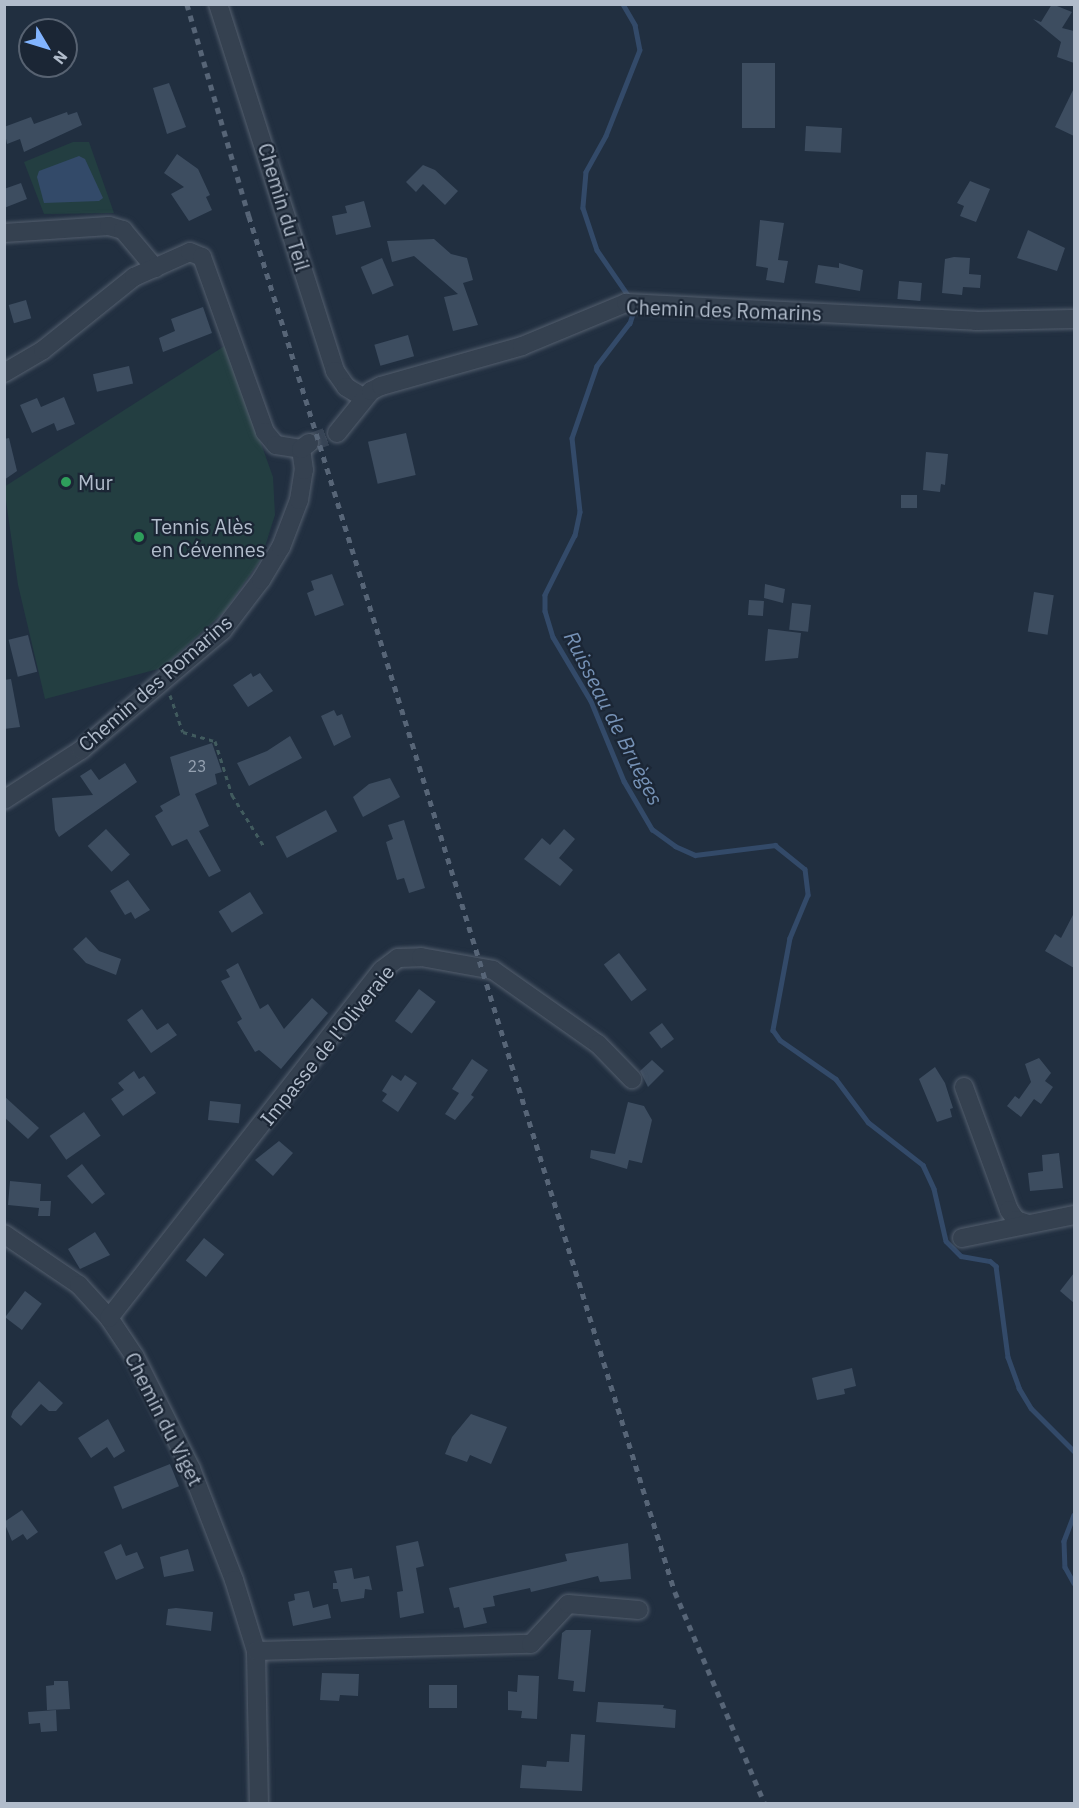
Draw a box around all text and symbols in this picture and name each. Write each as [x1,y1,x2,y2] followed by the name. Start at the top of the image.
[18,18,78,78] north arrow
[49,47,72,69] text: N
[253,140,315,274] street label: Chemin du Teil
[626,295,822,325] street label: Chemin des Romarins
[78,470,113,494] place label: Mur
[59,475,73,489] marker: Mur
[151,514,265,561] place label: Tennis Alès en Cévennes
[132,530,146,544] marker: Tennis Alès en Cévennes
[73,610,237,756] street label: Chemin des Romarins
[559,627,669,809] water label: Ruisseau de Bruèges
[187,756,207,776] house number: 23
[255,960,399,1130] street label: Impasse de l'Oliveraie
[120,1348,208,1490] street label: Chemin du Viget

